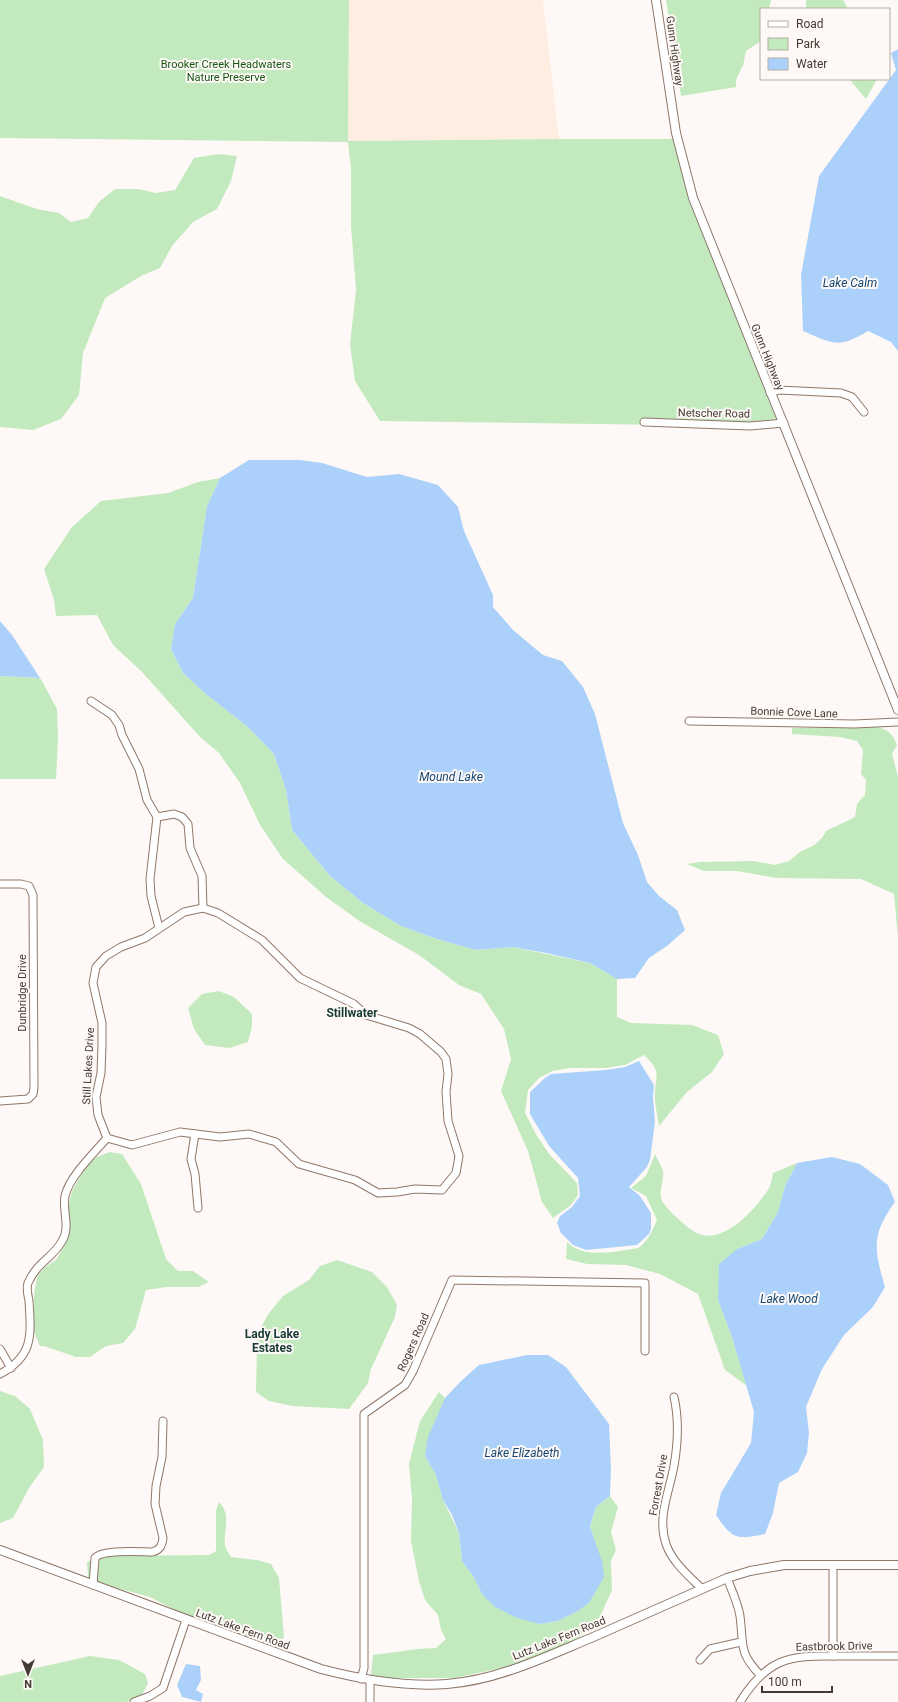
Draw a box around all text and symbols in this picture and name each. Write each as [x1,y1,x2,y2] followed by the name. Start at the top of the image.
[760,8,890,80] legend
[663,15,686,88] street label: Gunn Highway
[796,17,824,31] text: Road
[796,37,821,51] text: Park
[796,57,827,71] text: Water
[161,58,292,84] park label: Brooker Creek Headwaters Nature Preserve
[823,276,877,290] water label: Lake Calm
[748,322,787,393] street label: Gunn Highway
[678,406,750,421] street label: Netscher Road
[750,704,838,721] street label: Bonnie Cove Lane
[419,770,483,784] water label: Mound Lake
[16,954,29,1032] street label: Dunbridge Drive
[326,1006,378,1020] district label: Stillwater
[80,1027,97,1105] street label: Still Lakes Drive
[760,1292,818,1306] water label: Lake Wood
[395,1311,432,1373] street label: Rogers Road
[245,1327,300,1355] district label: Lady Lake Estates
[485,1446,559,1460] water label: Lake Elizabeth
[647,1453,670,1517] street label: Forrest Drive
[194,1606,292,1653] street label: Lutz Lake Fern Road
[511,1614,608,1663] street label: Lutz Lake Fern Road
[795,1639,873,1654] street label: Eastbrook Drive
[8,1654,48,1694] north arrow
[762,1668,832,1694] scale bar
[768,1675,802,1689] text: 100 m
[24,1677,32,1690] text: N

